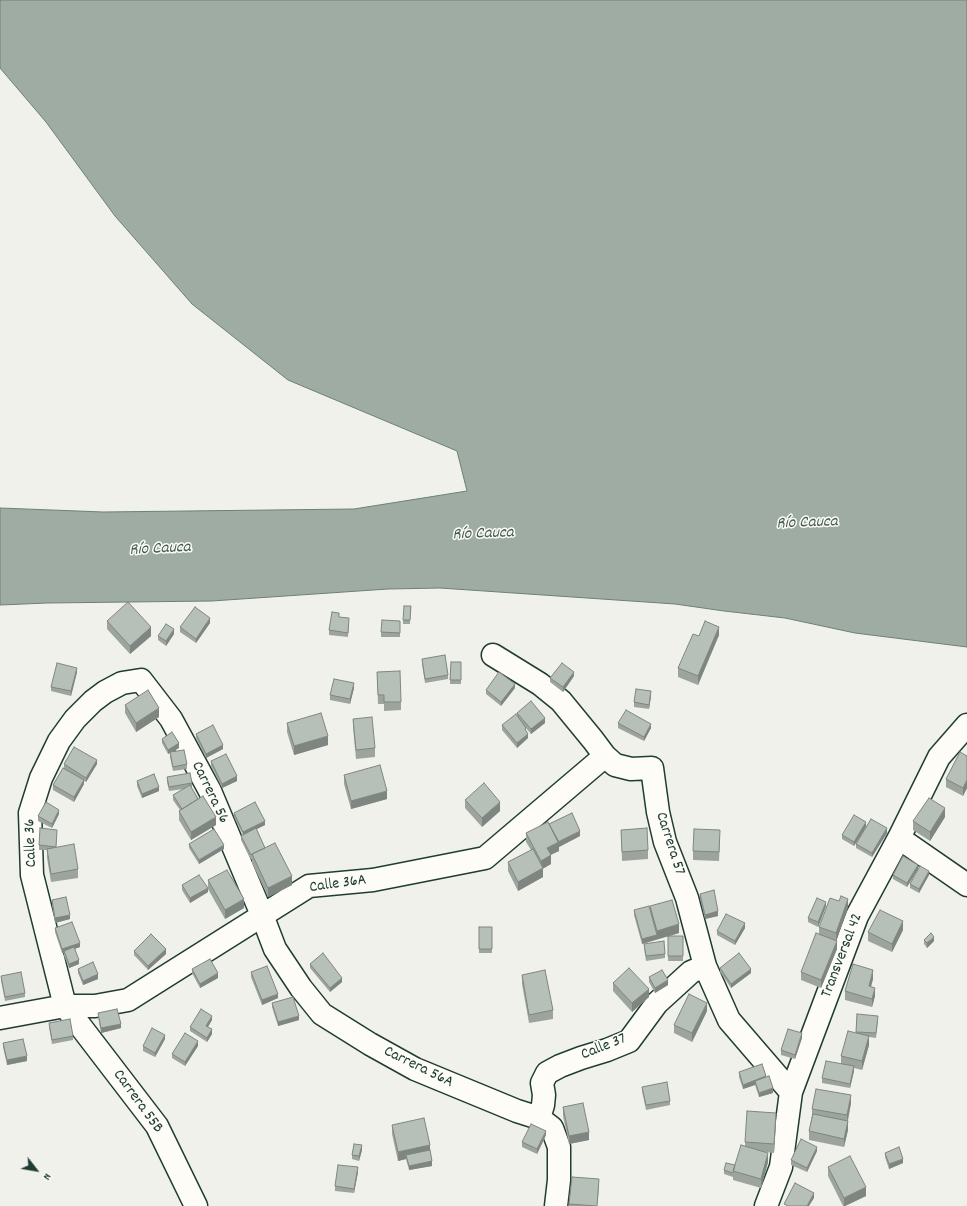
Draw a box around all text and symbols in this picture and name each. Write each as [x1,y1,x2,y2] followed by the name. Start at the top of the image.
[776,513,838,535] water label: Río Cauca
[452,524,514,546] water label: Río Cauca
[129,538,191,562] water label: Río Cauca
[186,759,232,827] street label: Carrera 56
[650,810,688,878] street label: Carrera 57
[22,818,42,868] street label: Calle 36
[308,871,368,899] street label: Calle 36A
[818,911,868,1001] street label: Transversal 42
[579,1030,629,1066] street label: Calle 37
[380,1043,456,1093] street label: Carrera 56A
[108,1066,166,1138] street label: Carrera 55B
[16,1150,56,1190] north arrow
[38,1170,55,1183] text: N

